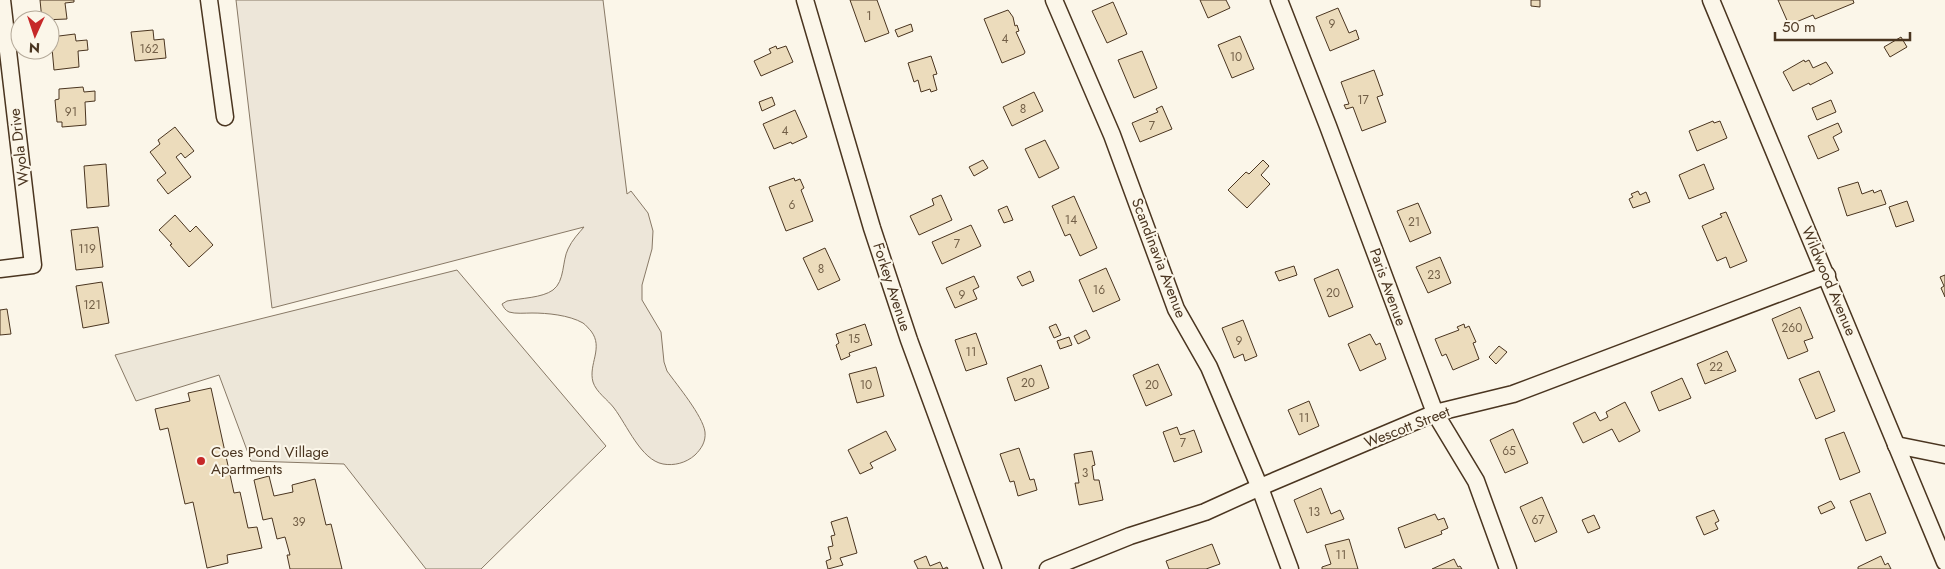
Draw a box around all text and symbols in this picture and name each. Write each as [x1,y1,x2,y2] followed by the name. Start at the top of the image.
[866,7,872,25] house number: 1
[10,10,60,60] north arrow
[1775,10,1910,42] scale bar
[1329,15,1336,33] house number: 9
[1782,16,1816,38] text: 50 m
[1002,30,1009,48] house number: 4
[28,38,40,58] text: N
[139,40,159,58] house number: 162
[1230,48,1242,66] house number: 10
[1357,91,1370,109] house number: 17
[1020,100,1026,118] house number: 8
[65,103,77,121] house number: 91
[3,107,35,187] street label: Wyola Drive
[1149,117,1156,135] house number: 7
[782,122,789,140] house number: 4
[1126,195,1192,321] street label: Scandinavia Avenue
[789,196,796,214] house number: 6
[1065,211,1077,229] house number: 14
[1408,213,1420,231] house number: 21
[1796,223,1862,339] street label: Wildwood Avenue
[954,235,961,253] house number: 7
[78,240,96,258] house number: 119
[867,240,917,334] street label: Forkey Avenue
[1364,245,1412,329] street label: Paris Avenue
[818,260,824,278] house number: 8
[1427,266,1441,284] house number: 23
[1093,281,1105,299] house number: 16
[1326,284,1340,302] house number: 20
[959,286,966,304] house number: 9
[83,296,101,314] house number: 121
[1782,319,1802,337] house number: 260
[848,330,860,348] house number: 15
[1236,332,1243,350] house number: 9
[966,343,976,361] house number: 11
[1709,358,1723,376] house number: 22
[1021,374,1035,392] house number: 20
[860,376,872,394] house number: 10
[1145,376,1159,394] house number: 20
[1361,400,1453,453] street label: Wescott Street
[1299,409,1309,427] house number: 11
[1180,434,1187,452] house number: 7
[211,441,329,480] place label: Coes Pond Village Apartments
[1502,442,1516,460] house number: 65
[195,455,207,467] marker: Coes Pond Village Apartments
[1082,464,1089,482] house number: 3
[1308,503,1320,521] house number: 13
[1531,511,1545,529] house number: 67
[292,513,306,531] house number: 39
[1336,546,1346,564] house number: 11

